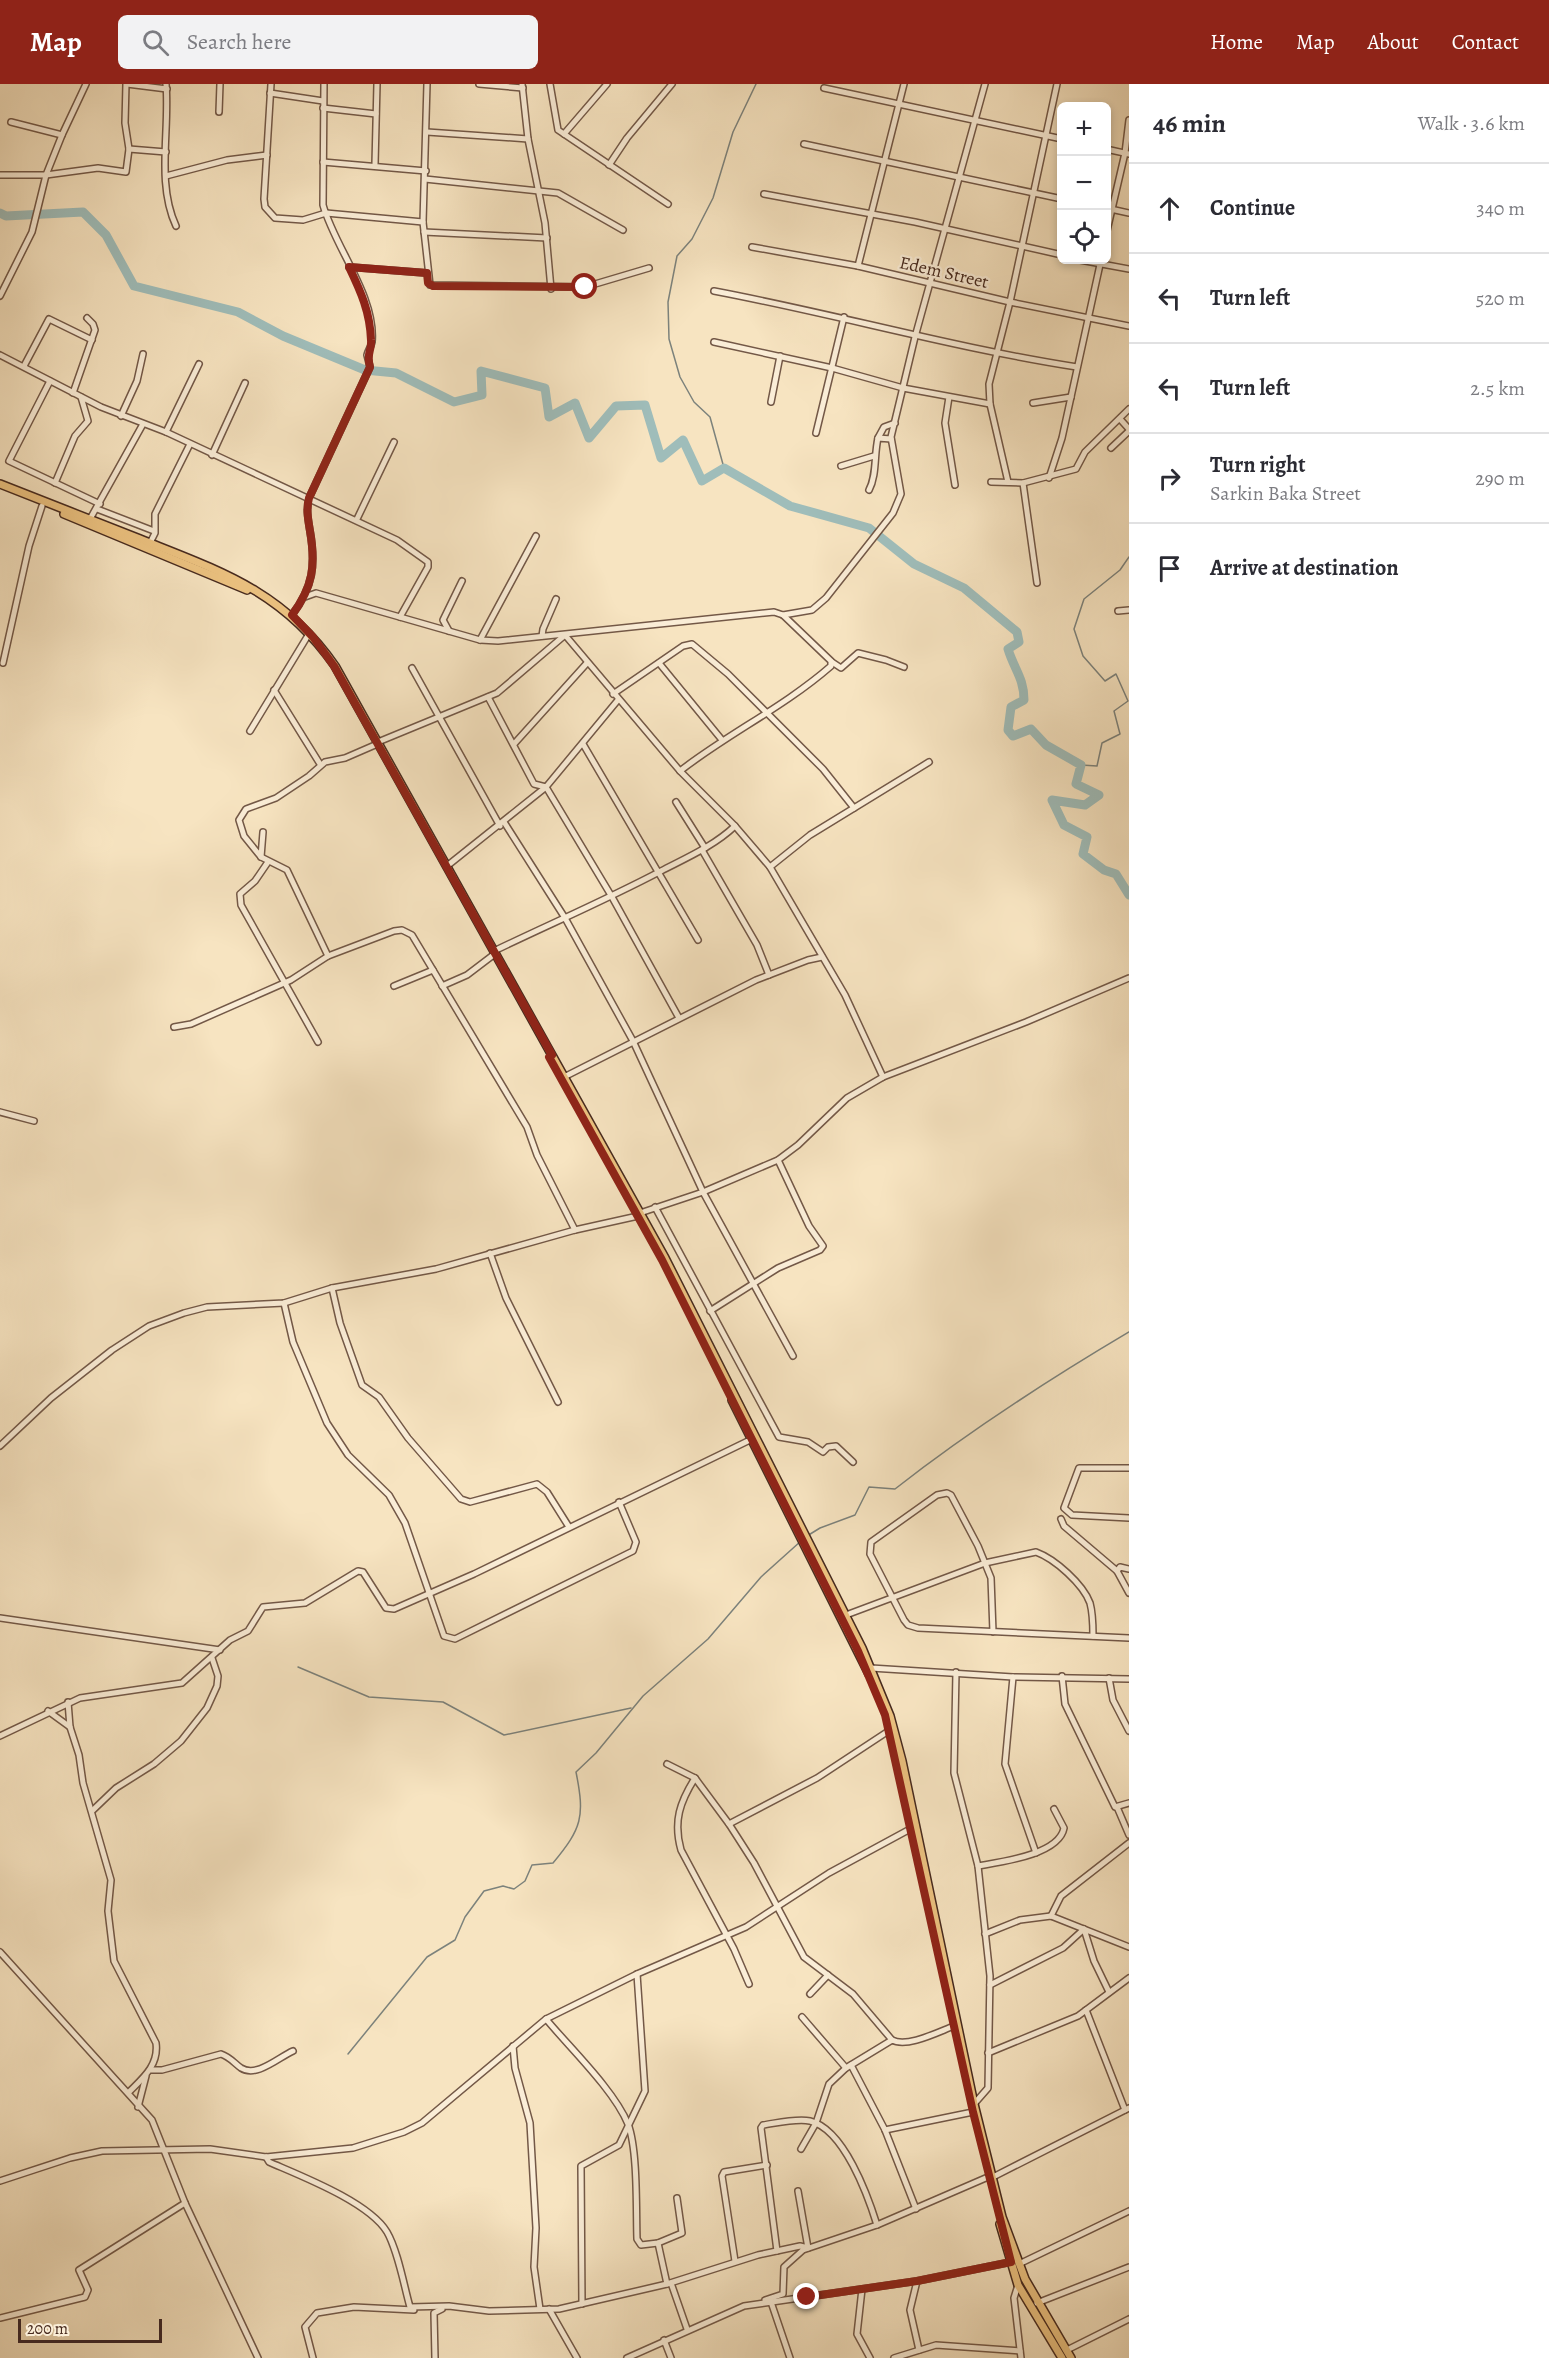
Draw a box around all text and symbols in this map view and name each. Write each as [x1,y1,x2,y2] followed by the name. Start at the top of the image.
[118,15,538,69] search box
[30,23,82,61] text: Map
[139,26,172,59] icon: search
[187,27,291,57] text: Search here
[1210,28,1263,56] text: Home
[1296,28,1334,56] text: Map
[1367,28,1419,56] text: About
[1452,28,1519,56] text: Contact
[1057,102,1111,264] map controls
[1057,102,1111,156] button: +
[1153,106,1226,141] text: 46 min
[1418,110,1525,137] text: Walk · 3.6 km
[1057,156,1111,210] button: −
[1153,192,1186,225] icon: ahead
[1210,193,1295,223] text: Continue
[1476,195,1525,222] text: 340 m
[1057,210,1111,264] button: locate
[897,250,991,294] street label: Edem Street
[571,273,597,299] route start
[1153,282,1186,315] icon: left
[1210,283,1290,313] text: Turn left
[1476,285,1525,312] text: 520 m
[1153,372,1186,405] icon: left
[1210,373,1290,403] text: Turn left
[1470,375,1525,402] text: 2.5 km
[1210,450,1306,480] text: Turn right
[1153,462,1186,495] icon: right
[1475,465,1525,492] text: 290 m
[1210,480,1361,507] text: Sarkin Baka Street
[1153,552,1186,585] icon: arrive
[1210,553,1399,583] text: Arrive at destination
[793,2283,819,2309] route end
[18,2316,162,2344] scale bar
[27,2318,68,2340] text: 200 m

